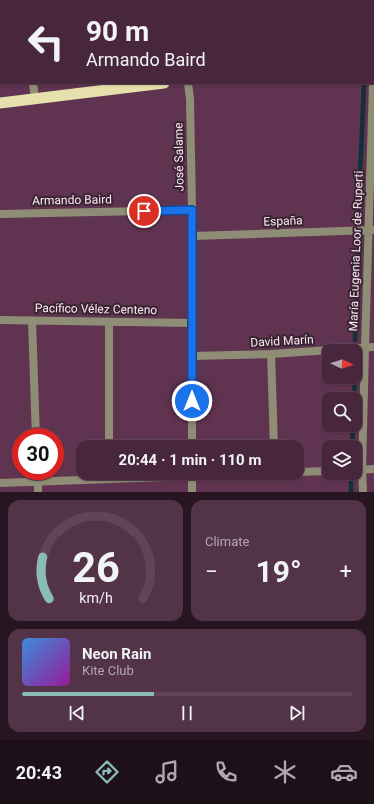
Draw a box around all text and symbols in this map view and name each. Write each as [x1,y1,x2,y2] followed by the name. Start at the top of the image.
[86,15,149,48] text: 90 m
[20,16,72,68] icon: left
[86,49,206,70] text: Armando Baird
[171,122,187,192] street label: José Salame
[346,170,366,332] street label: María Eugenia Loor de Ruperti
[32,192,112,208] street label: Armando Baird
[127,194,161,228] pin
[133,200,155,222] icon: arrive
[263,213,303,229] street label: España
[35,301,158,317] street label: Pacífico Vélez Centeno
[250,332,314,350] street label: David Marín
[322,344,362,384] north arrow
[322,344,362,480] map controls
[171,380,213,422] position arrow
[322,392,362,432] button: search
[12,428,64,480] speed limit sign: 30
[322,440,362,480] button: layers
[119,451,261,469] text: 20:44 · 1 min · 110 m
[205,534,249,549] text: Climate
[72,542,119,591] text: 26
[255,554,302,589] text: 19°
[205,559,218,584] text: −
[340,559,352,584] text: +
[79,589,112,605] text: km/h
[82,645,151,663] text: Neon Rain
[82,663,134,678] text: Kite Club
[66,702,88,724] icon: previous
[176,702,198,724] icon: pause
[286,702,308,724] icon: next
[93,758,121,786] icon: directions
[153,758,181,786] icon: music
[212,758,240,786] icon: phone
[271,758,299,786] icon: climate
[330,758,358,786] icon: car
[16,762,62,783] text: 20:43

